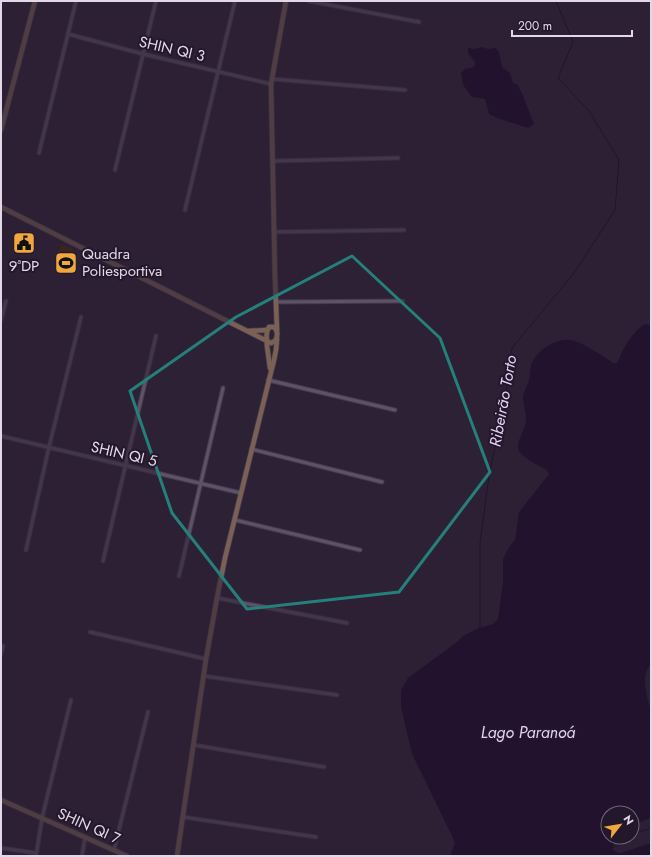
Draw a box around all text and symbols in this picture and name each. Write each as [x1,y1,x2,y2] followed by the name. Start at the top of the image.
[512,12,632,38] scale bar
[518,17,552,35] text: 200 m
[137,31,207,67] street label: SHIN QI 3
[11,230,37,256] public building icon: 9ªDP
[82,243,162,282] place label: Quadra Poliesportiva
[53,250,79,276] sports icon: Quadra Poliesportiva
[9,255,39,277] place label: 9ªDP
[484,353,522,449] water label: Ribeirão Torto
[89,436,159,472] street label: SHIN QI 5
[481,721,575,744] water label: Lago Paranoá
[54,802,124,850] street label: SHIN QI 7
[600,805,640,845] north arrow
[619,812,638,828] text: N

